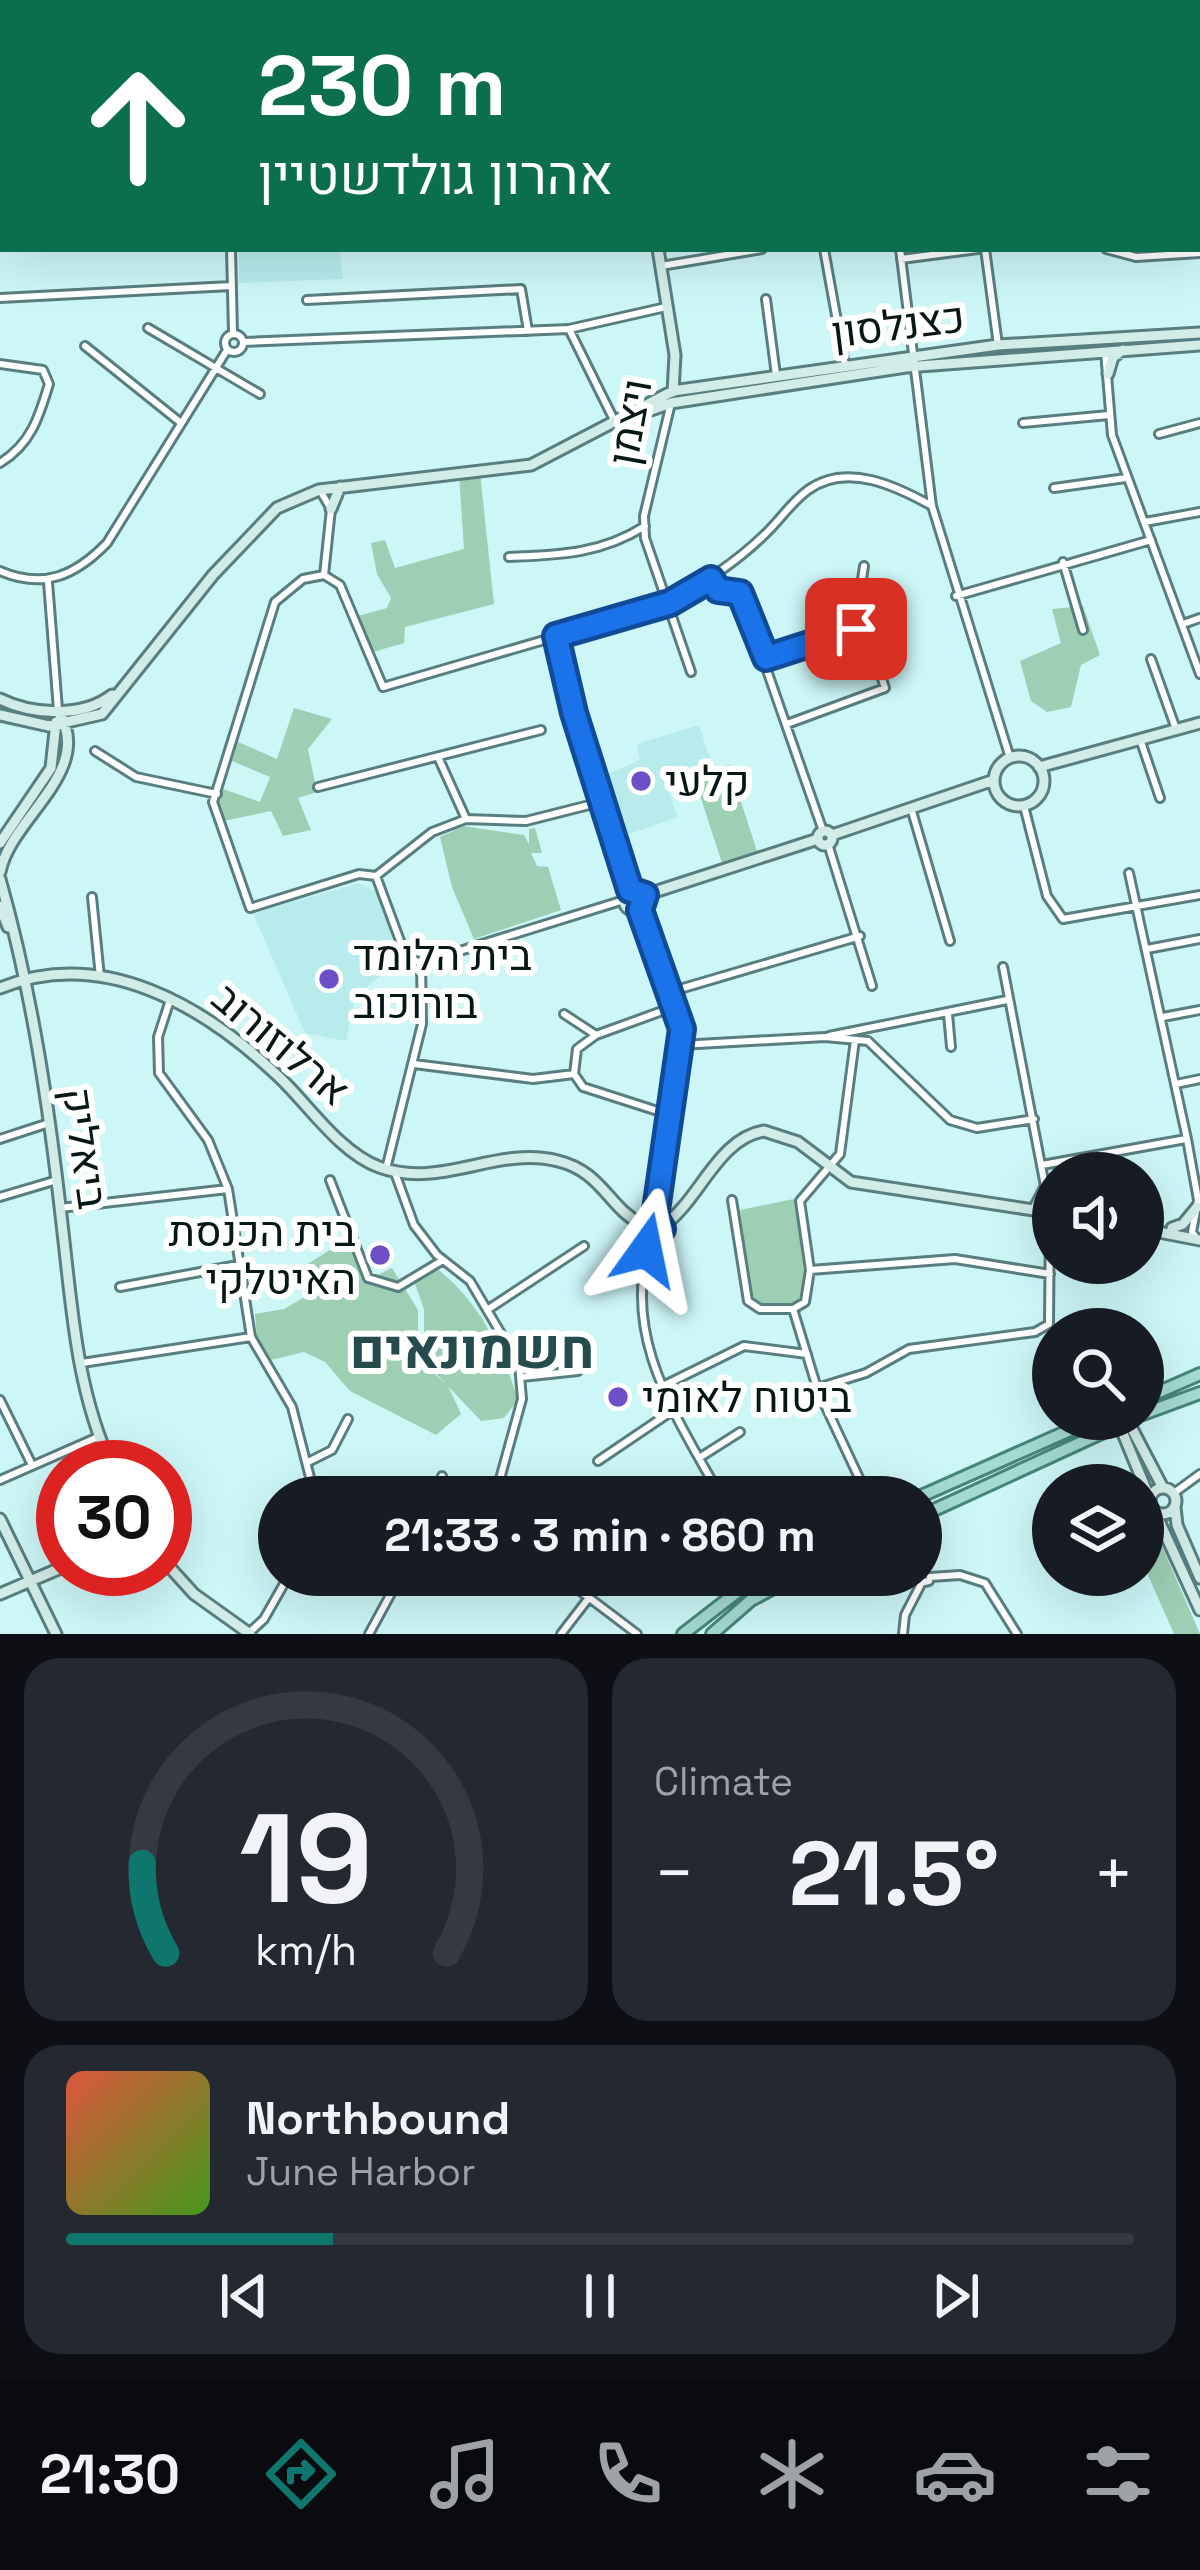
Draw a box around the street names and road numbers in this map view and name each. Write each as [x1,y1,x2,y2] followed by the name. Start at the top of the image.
[828,291,968,359] street label: כצנלסון
[596,375,664,469] street label: ויצמן
[201,971,361,1117] street label: ארלוזורוב
[50,1084,120,1212] street label: ביאליק

